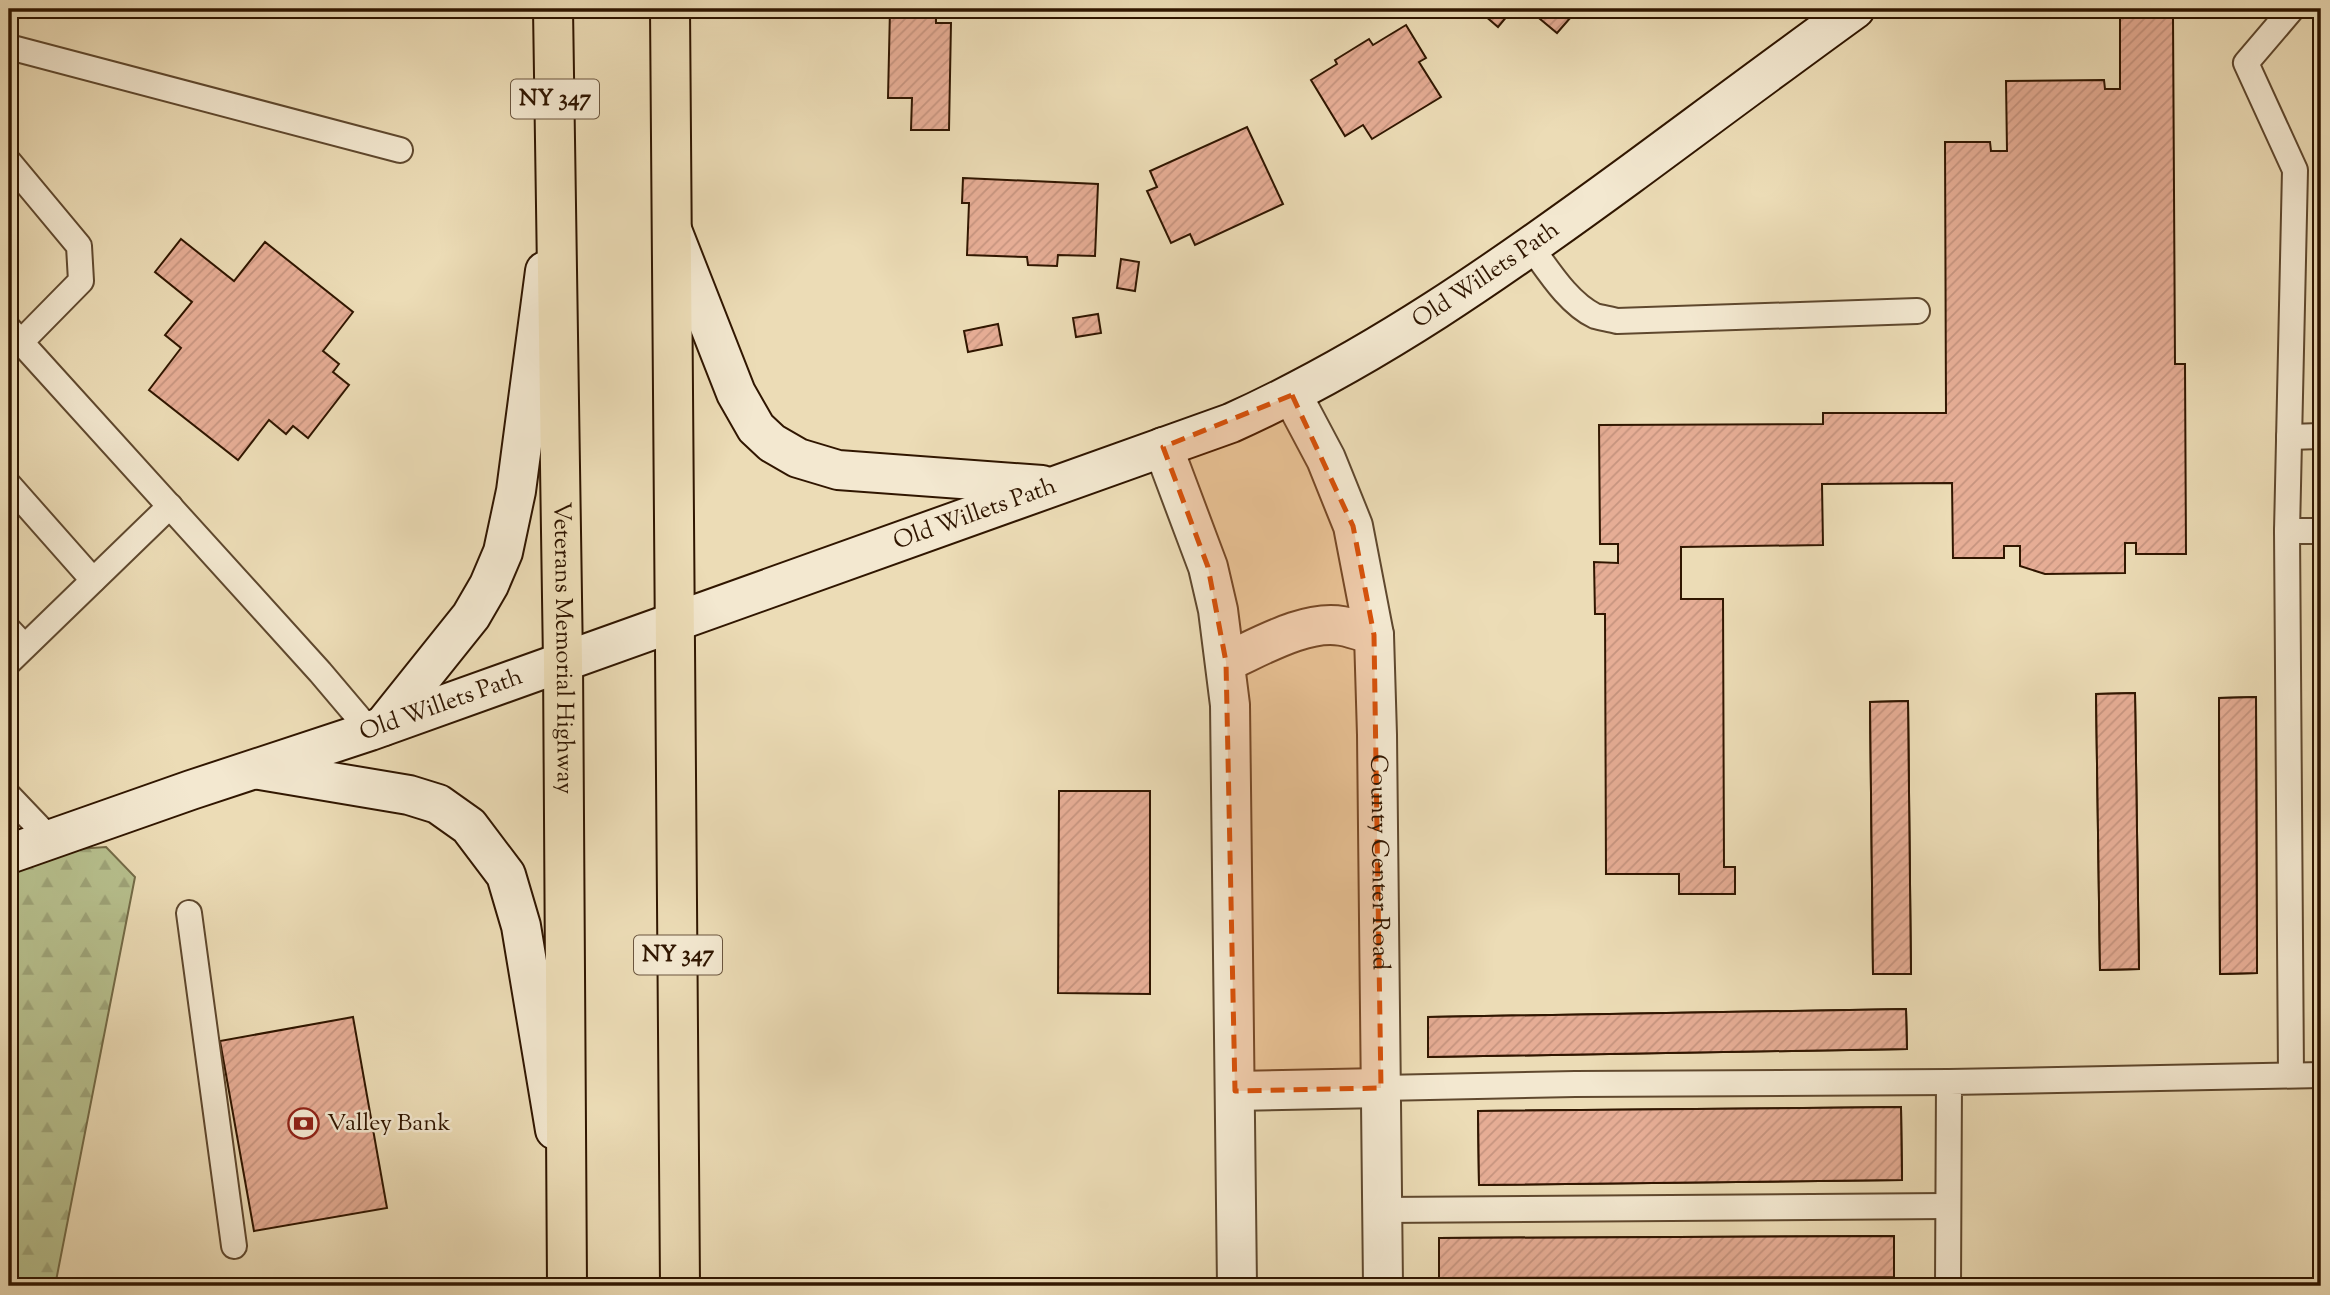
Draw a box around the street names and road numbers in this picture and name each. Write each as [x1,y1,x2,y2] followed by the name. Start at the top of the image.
[511,80,599,118] road number: NY 347
[1406,214,1567,338] street label: Old Willets Path
[889,470,1061,559] street label: Old Willets Path
[544,501,581,794] street label: Veterans Memorial Highway
[355,661,527,750] street label: Old Willets Path
[1360,754,1397,971] street label: County Center Road
[634,936,722,974] road number: NY 347

